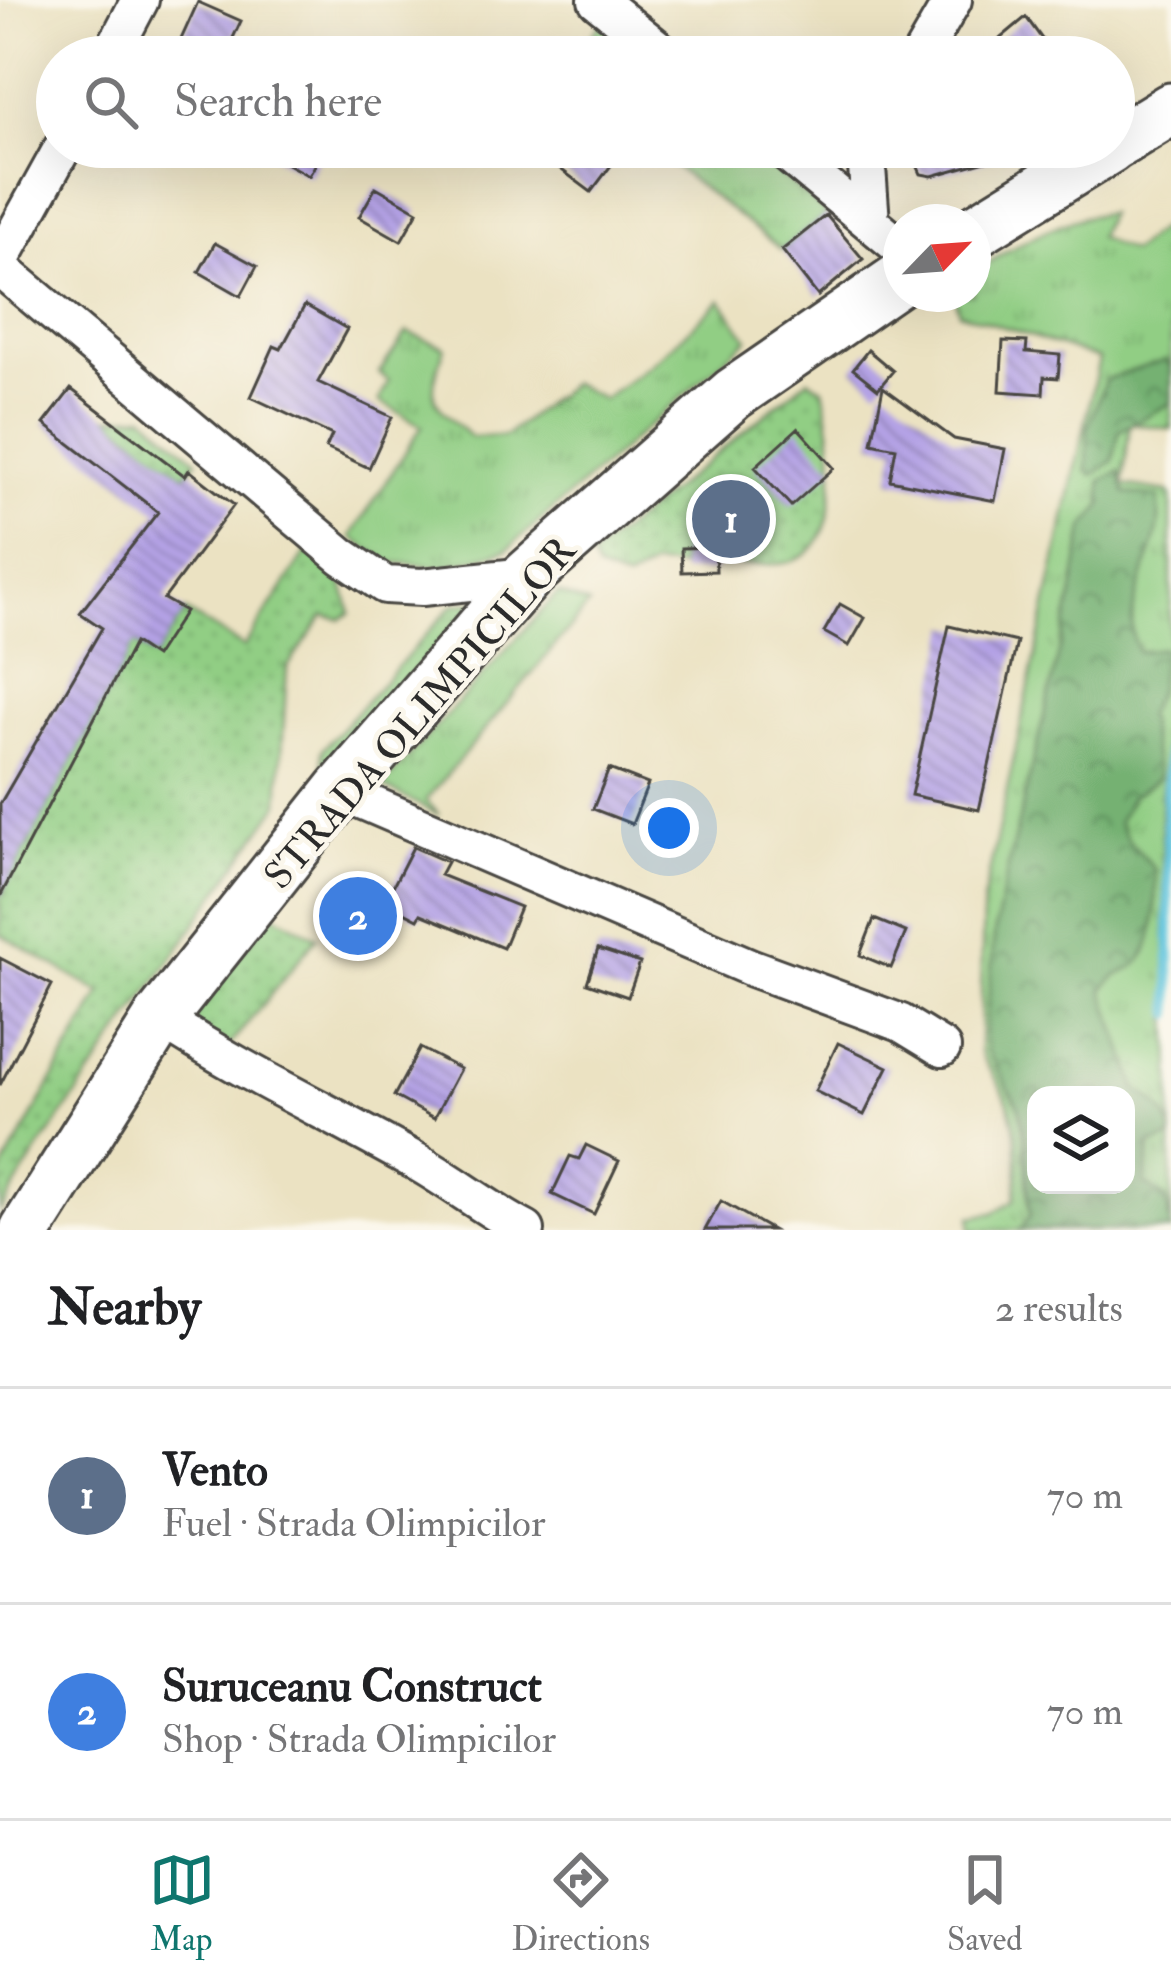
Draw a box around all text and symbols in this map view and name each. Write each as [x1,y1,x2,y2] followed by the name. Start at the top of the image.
[36,36,1135,168] search box
[78,69,144,135] icon: search
[174,74,382,130] text: Search here
[883,204,991,312] north arrow
[692,474,770,564] pin: 1
[254,526,587,899] street label: STRADA OLIMPICILOR
[639,798,699,858] your location
[319,871,397,961] pin: 2
[1027,1086,1135,1194] map controls
[1027,1086,1135,1194] button: layers
[48,1276,201,1340] text: Nearby
[995,1284,1123,1333] text: 2 results
[162,1443,268,1499] text: Vento
[80,1471,94,1520] text: 1
[1047,1471,1123,1520] text: 70 m
[162,1499,545,1548] text: Fuel · Strada Olimpicilor
[162,1659,542,1715] text: Suruceanu Construct
[77,1687,97,1736] text: 2
[1047,1687,1123,1736] text: 70 m
[162,1715,556,1764] text: Shop · Strada Olimpicilor
[149,1847,215,1960] tab: Map
[512,1847,650,1960] tab: Directions
[947,1847,1022,1960] tab: Saved

